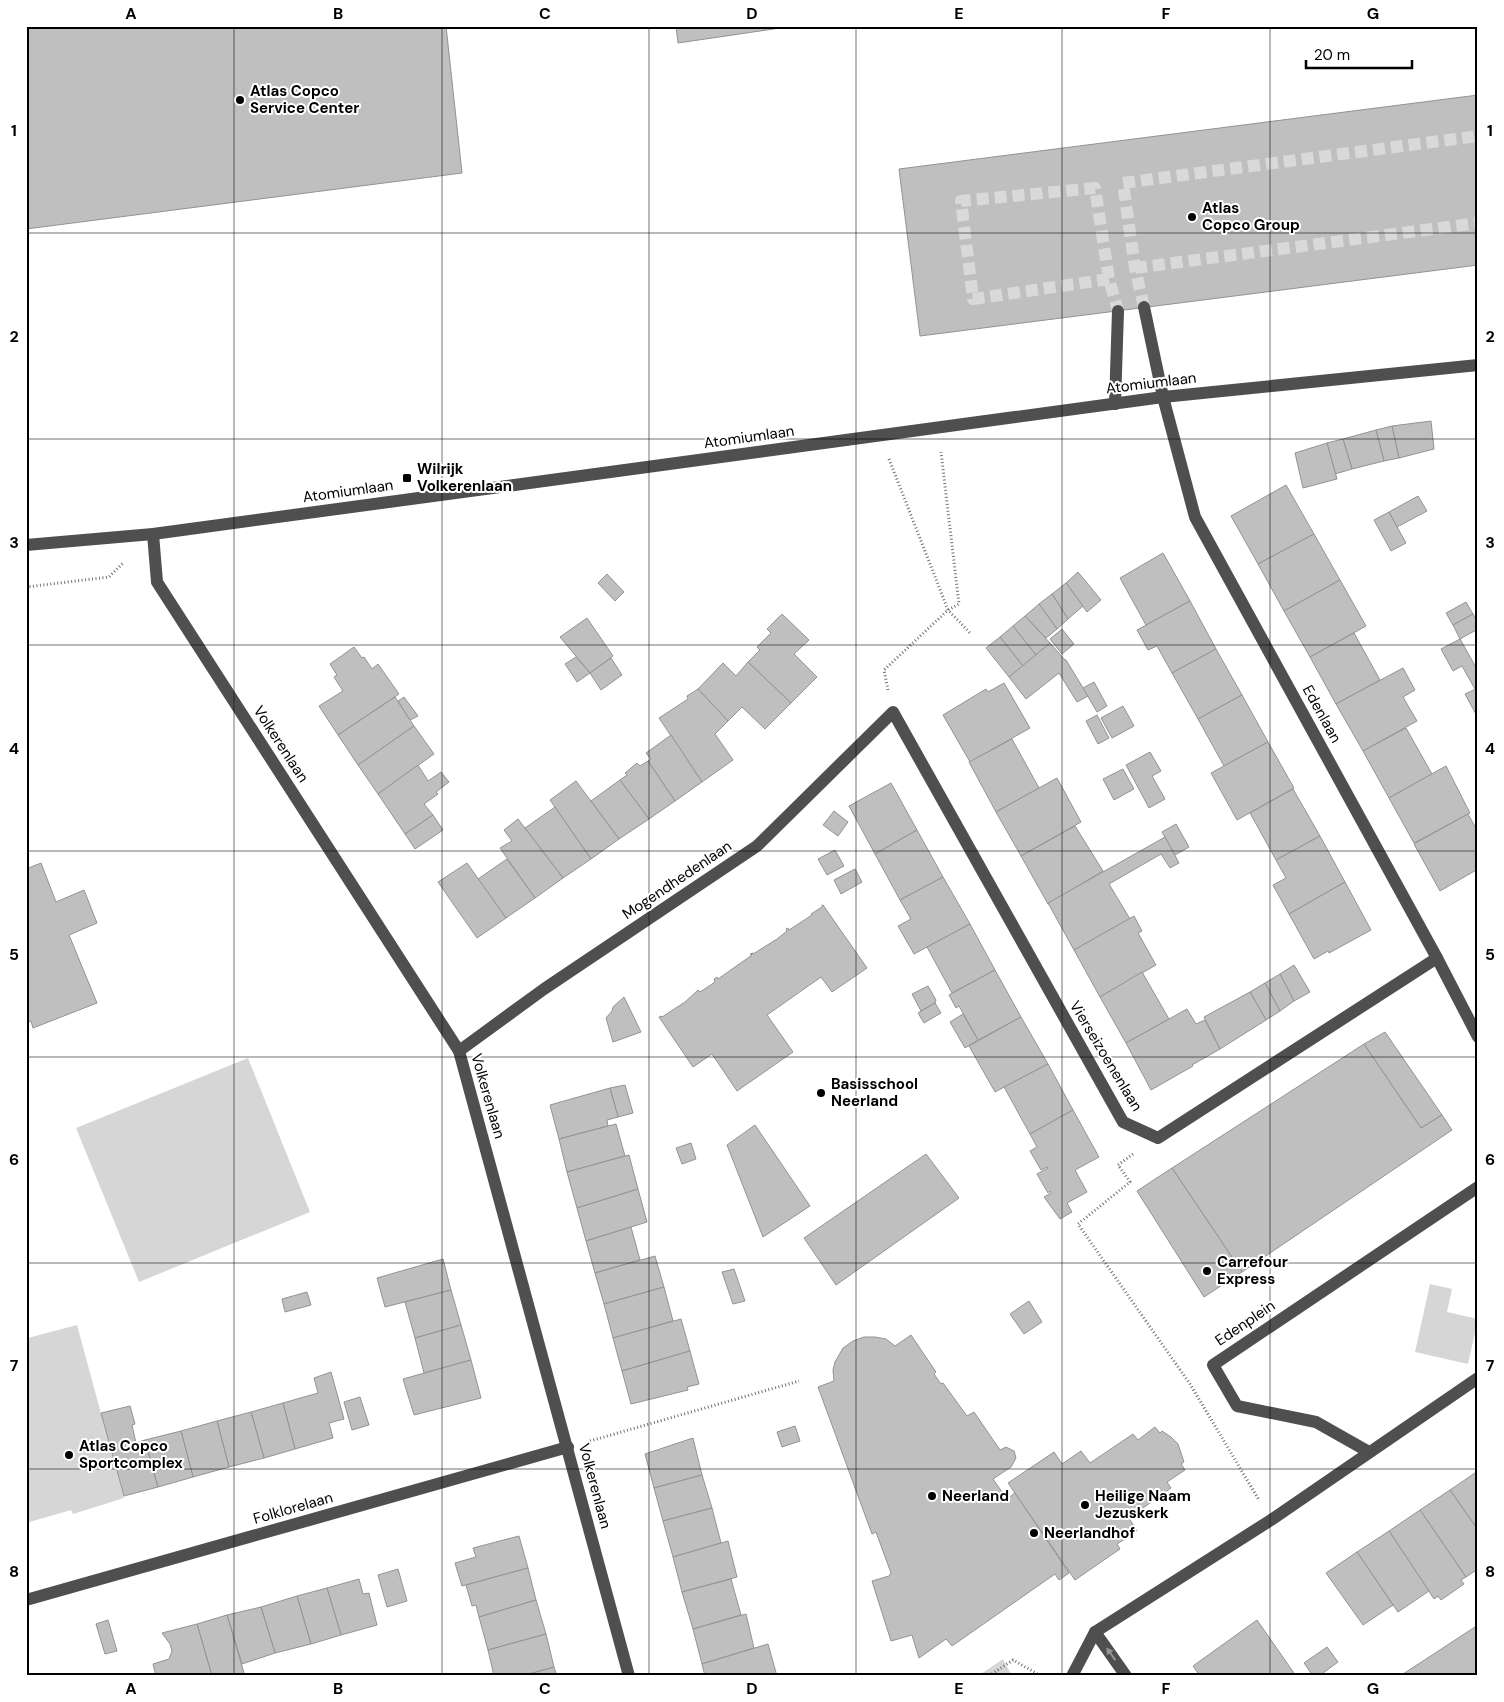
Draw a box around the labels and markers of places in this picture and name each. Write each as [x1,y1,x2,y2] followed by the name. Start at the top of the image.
[250,81,359,118] place label: Atlas Copco Service Center
[234,94,246,106] marker: Atlas Copco Service Center
[1202,198,1300,235] place label: Atlas Copco Group
[1186,211,1198,223] marker: Atlas Copco Group
[417,459,512,496] place label: Wilrijk Volkerenlaan
[401,472,413,484] marker: Wilrijk Volkerenlaan
[831,1074,918,1111] place label: Basisschool Neerland
[815,1087,827,1099] marker: Basisschool Neerland
[1217,1252,1288,1289] place label: Carrefour Express
[1201,1265,1213,1277] marker: Carrefour Express
[79,1436,183,1473] place label: Atlas Copco Sportcomplex
[63,1449,75,1461] marker: Atlas Copco Sportcomplex
[942,1486,1009,1506] place label: Neerland
[1095,1486,1191,1523] place label: Heilige Naam Jezuskerk
[926,1490,938,1502] marker: Neerland
[1079,1499,1091,1511] marker: Heilige Naam Jezuskerk
[1044,1523,1135,1543] place label: Neerlandhof
[1028,1527,1040,1539] marker: Neerlandhof

